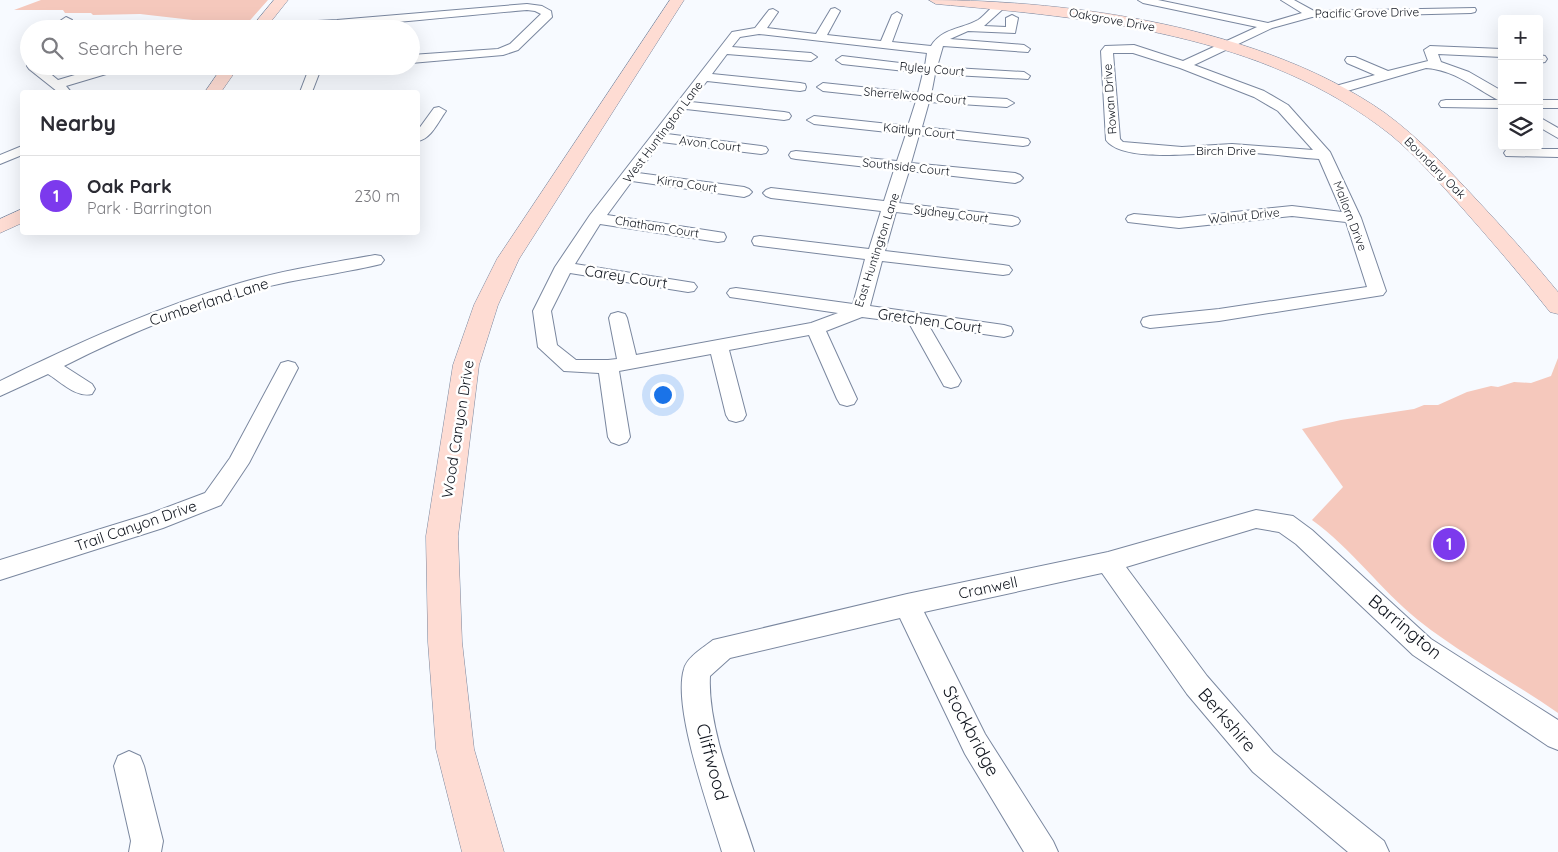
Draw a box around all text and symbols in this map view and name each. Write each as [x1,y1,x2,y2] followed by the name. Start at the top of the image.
[1315,4,1420,21] street label: Pacific Grove Drive
[1068,5,1157,34] street label: Oakgrove Drive
[1498,15,1543,150] map controls
[1498,15,1543,60] button: +
[20,20,420,75] search box
[38,34,66,62] icon: search
[78,36,183,60] text: Search here
[899,58,965,79] street label: Ryley Court
[1498,60,1543,105] button: −
[1100,63,1119,135] street label: Rowan Drive
[619,78,706,186] street label: West Huntington Lane
[863,84,967,107] street label: Sherrelwood Court
[1498,105,1543,150] button: layers
[40,110,116,136] text: Nearby
[882,119,956,142] street label: Kaitlyn Court
[678,132,742,155] street label: Avon Court
[1401,134,1469,202] street label: Boundary Oak
[1196,143,1256,158] street label: Birch Drive
[862,154,951,179] street label: Southside Court
[656,172,718,195] street label: Kirra Court
[87,174,172,198] text: Oak Park
[1330,179,1371,253] street label: Mallorn Drive
[53,186,59,206] text: 1
[354,186,400,206] text: 230 m
[851,191,902,309] street label: East Huntington Lane
[87,198,212,218] text: Park · Barrington
[913,201,989,226] street label: Sydney Court
[1208,204,1281,227] street label: Walnut Drive
[614,212,700,241] street label: Chatham Court
[583,261,669,292] street label: Carey Court
[147,273,271,330] street label: Cumberland Lane
[877,304,983,337] street label: Gretchen Court
[437,359,478,499] street label: Wood Canyon Drive
[650,382,676,408] your location
[72,496,199,555] street label: Trail Canyon Drive
[1433,525,1465,563] pin: 1
[957,572,1019,603] street label: Cranwell
[1364,589,1447,664] street label: Barrington
[938,681,1005,780] street label: Stockbridge
[1193,683,1261,756] street label: Berkshire
[691,721,734,803] street label: Cliffwood

